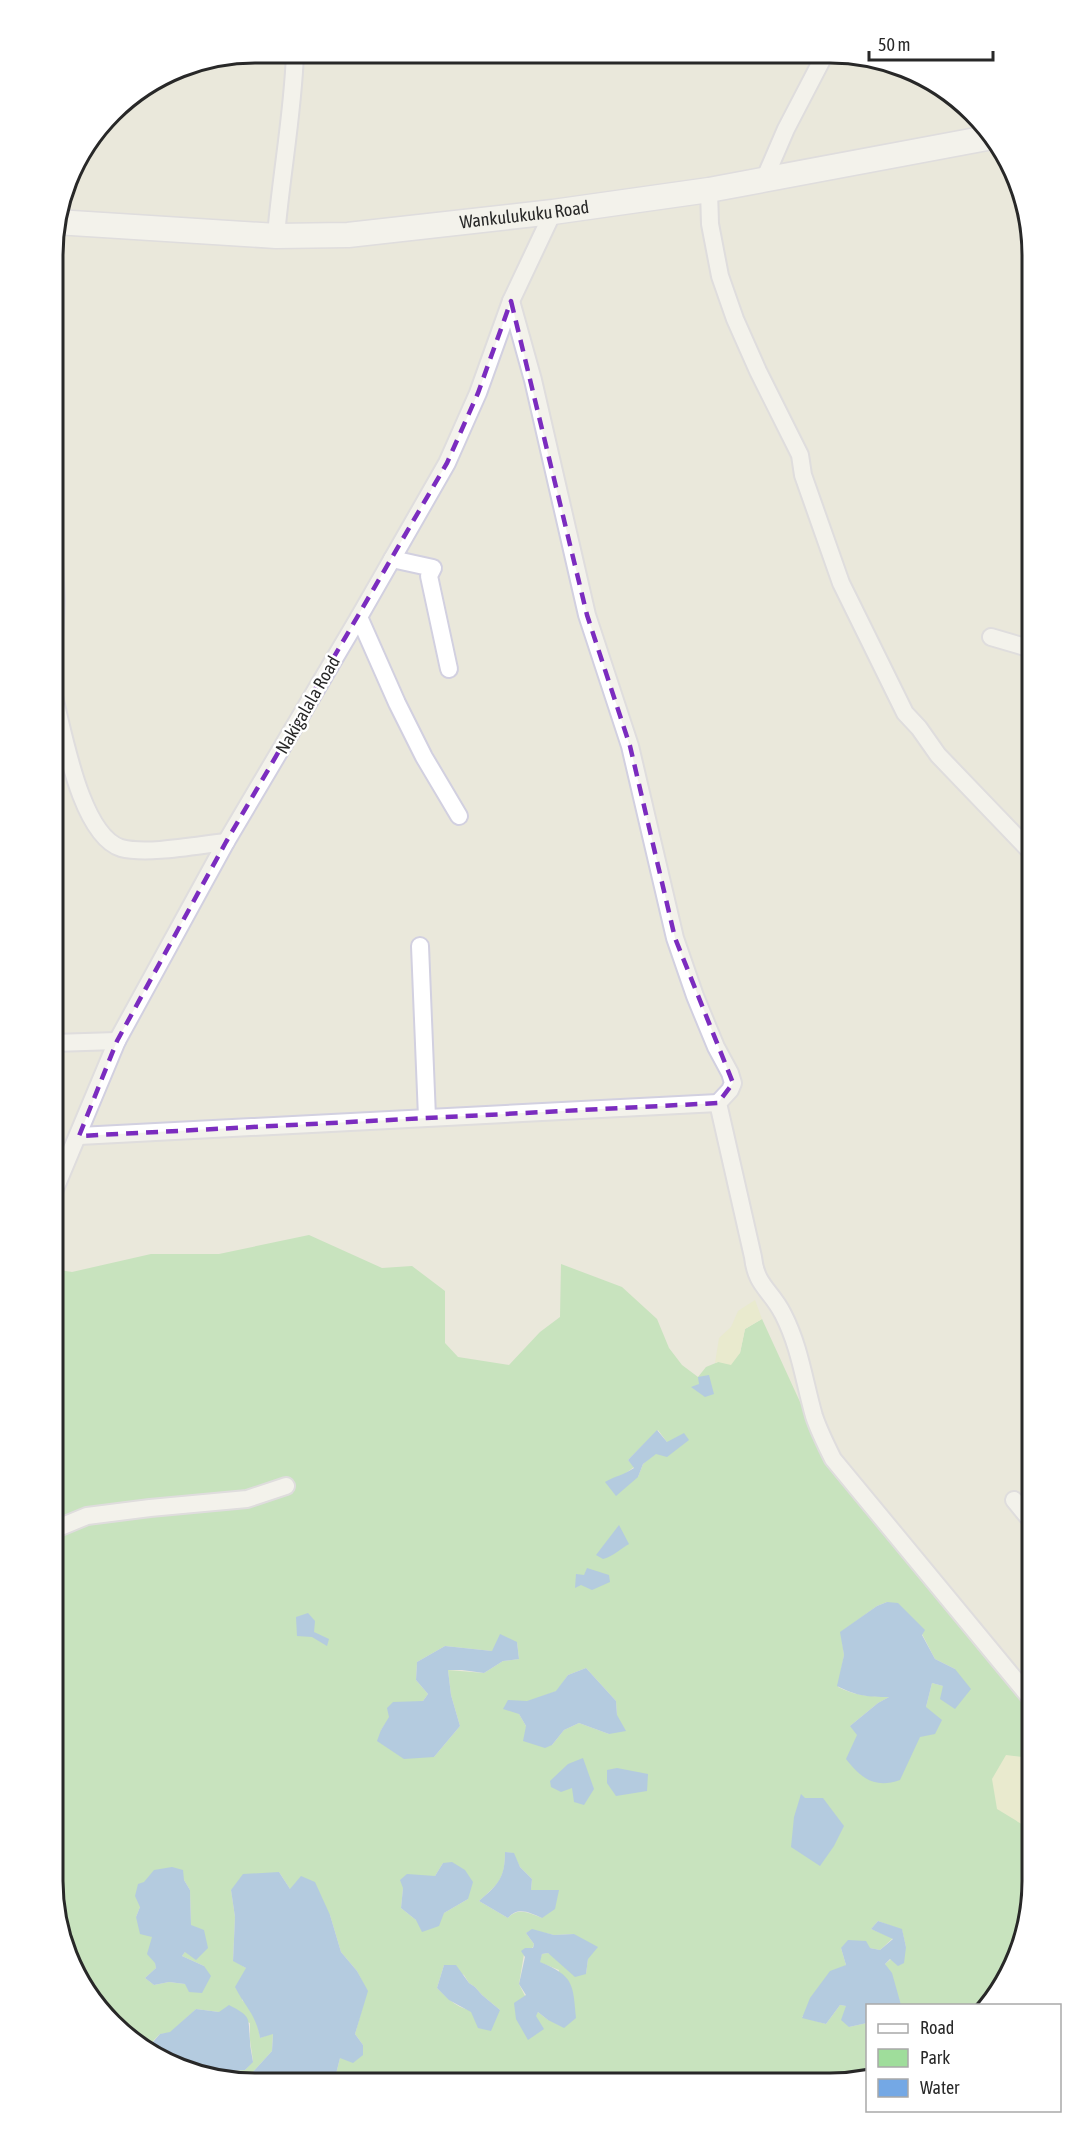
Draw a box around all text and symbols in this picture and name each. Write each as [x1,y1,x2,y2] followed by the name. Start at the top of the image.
[869,24,994,62] scale bar
[878,34,910,55] text: 50 m
[459,196,590,232] street label: Wankulukuku Road
[271,652,344,757] street label: Nakigalala Road
[866,2004,1061,2112] legend
[920,2017,954,2038] text: Road
[920,2047,950,2068] text: Park
[920,2077,960,2098] text: Water

